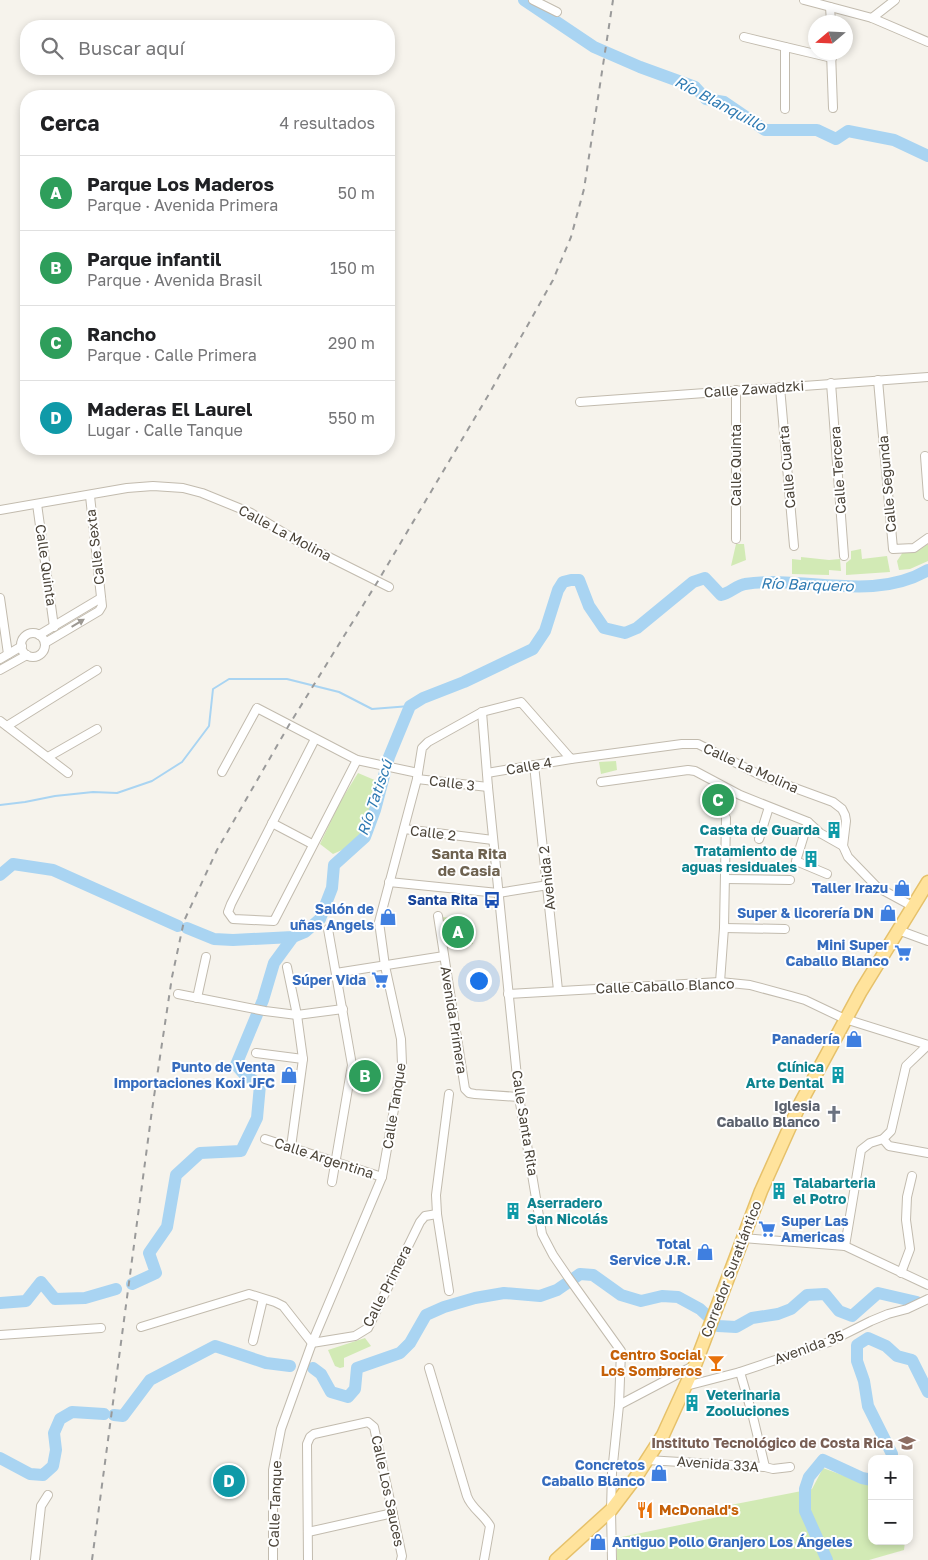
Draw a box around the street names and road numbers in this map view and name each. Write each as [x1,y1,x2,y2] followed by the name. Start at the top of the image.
[703,377,805,400] street label: Calle Zawadzki
[727,424,744,506] street label: Calle Quinta
[774,425,799,509] street label: Calle Cuarta
[826,426,849,514] street label: Calle Tercera
[874,435,899,533] street label: Calle Segunda
[236,501,335,564] street label: Calle La Molina
[81,508,108,586] street label: Calle Sexta
[32,523,61,607] street label: Calle Quinta
[701,739,802,796] street label: Calle La Molina
[505,753,553,778] street label: Calle 4
[428,771,476,794] street label: Calle 3
[409,821,457,844] street label: Calle 2
[535,845,558,911] street label: Avenida 2
[438,965,471,1075] street label: Avenida Primera
[595,975,735,996] street label: Calle Caballo Blanco
[378,1062,409,1150] street label: Calle Tanque
[509,1069,542,1177] street label: Calle Santa Rita
[272,1133,376,1182] street label: Calle Argentina
[697,1198,764,1340] street label: Corredor Suratlántico
[359,1242,415,1330] street label: Calle Primera
[772,1326,846,1367] street label: Avenida 35
[368,1434,409,1548] street label: Calle Los Sauces
[676,1452,760,1475] street label: Avenida 33A
[264,1460,285,1548] street label: Calle Tanque

